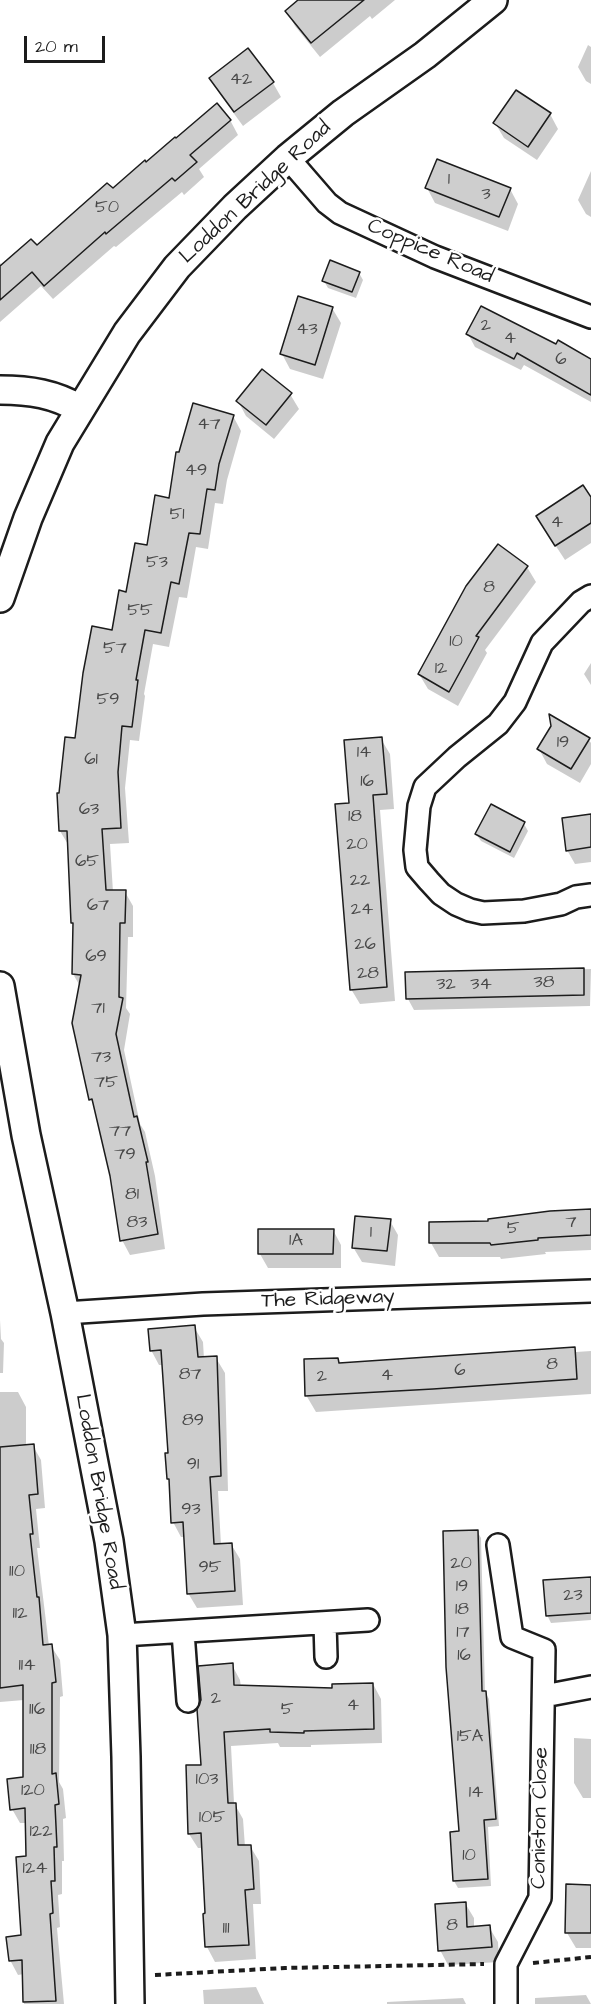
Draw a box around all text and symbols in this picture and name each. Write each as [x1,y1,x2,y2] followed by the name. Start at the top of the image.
[27,24,108,62] scale bar
[35,34,78,59] text: 20 m
[230,69,252,91] house number: 42
[175,116,337,270] street label: Loddon Bridge Road
[448,169,450,191] house number: 1
[481,184,491,206] house number: 3
[95,197,119,219] house number: 50
[363,214,497,290] street label: Coppice Road
[481,315,491,337] house number: 2
[296,319,318,341] house number: 43
[504,328,516,350] house number: 4
[555,349,567,371] house number: 6
[197,414,221,436] house number: 47
[185,460,207,482] house number: 49
[169,504,185,526] house number: 51
[551,512,563,534] house number: 4
[146,552,168,574] house number: 53
[483,577,495,599] house number: 8
[127,600,153,622] house number: 55
[449,631,463,653] house number: 10
[103,638,127,660] house number: 57
[435,658,447,680] house number: 12
[97,689,119,711] house number: 59
[557,732,569,754] house number: 19
[357,742,371,764] house number: 14
[84,749,98,771] house number: 61
[360,771,374,793] house number: 16
[79,799,99,821] house number: 63
[348,806,362,828] house number: 18
[346,834,368,856] house number: 20
[75,851,99,873] house number: 65
[350,870,370,892] house number: 22
[87,895,109,917] house number: 67
[351,899,373,921] house number: 24
[354,934,376,956] house number: 26
[85,946,107,968] house number: 69
[357,963,379,985] house number: 28
[534,972,554,994] house number: 38
[436,974,456,996] house number: 32
[470,974,492,996] house number: 34
[91,998,105,1020] house number: 71
[91,1047,111,1069] house number: 73
[94,1072,118,1094] house number: 75
[109,1121,131,1143] house number: 77
[114,1144,136,1166] house number: 79
[125,1184,139,1206] house number: 81
[127,1212,147,1234] house number: 83
[565,1212,577,1234] house number: 7
[507,1218,519,1240] house number: 5
[370,1222,372,1244] house number: 1
[289,1230,303,1252] house number: 1A
[261,1285,395,1315] street label: The Ridgeway
[546,1354,558,1376] house number: 8
[454,1360,466,1382] house number: 6
[179,1364,201,1386] house number: 87
[381,1365,393,1387] house number: 4
[317,1366,327,1388] house number: 2
[68,1392,128,1592] street label: Loddon Bridge Road
[182,1410,204,1432] house number: 89
[187,1454,199,1476] house number: 91
[181,1499,201,1521] house number: 93
[450,1553,472,1575] house number: 20
[199,1557,221,1579] house number: 95
[9,1561,25,1583] house number: 110
[456,1576,468,1598] house number: 19
[563,1585,583,1607] house number: 23
[455,1599,469,1621] house number: 18
[13,1603,27,1625] house number: 112
[456,1622,470,1644] house number: 17
[457,1645,471,1667] house number: 16
[19,1655,35,1677] house number: 114
[211,1688,221,1710] house number: 2
[347,1695,359,1717] house number: 4
[29,1699,45,1721] house number: 116
[281,1699,293,1721] house number: 5
[457,1726,483,1748] house number: 15A
[30,1739,46,1761] house number: 118
[527,1747,555,1889] street label: Coniston Close
[196,1769,218,1791] house number: 103
[21,1780,45,1802] house number: 120
[469,1782,483,1804] house number: 14
[199,1807,225,1829] house number: 105
[30,1821,52,1843] house number: 122
[462,1845,476,1867] house number: 10
[23,1858,47,1880] house number: 124
[446,1915,458,1937] house number: 8
[223,1918,229,1940] house number: 111

